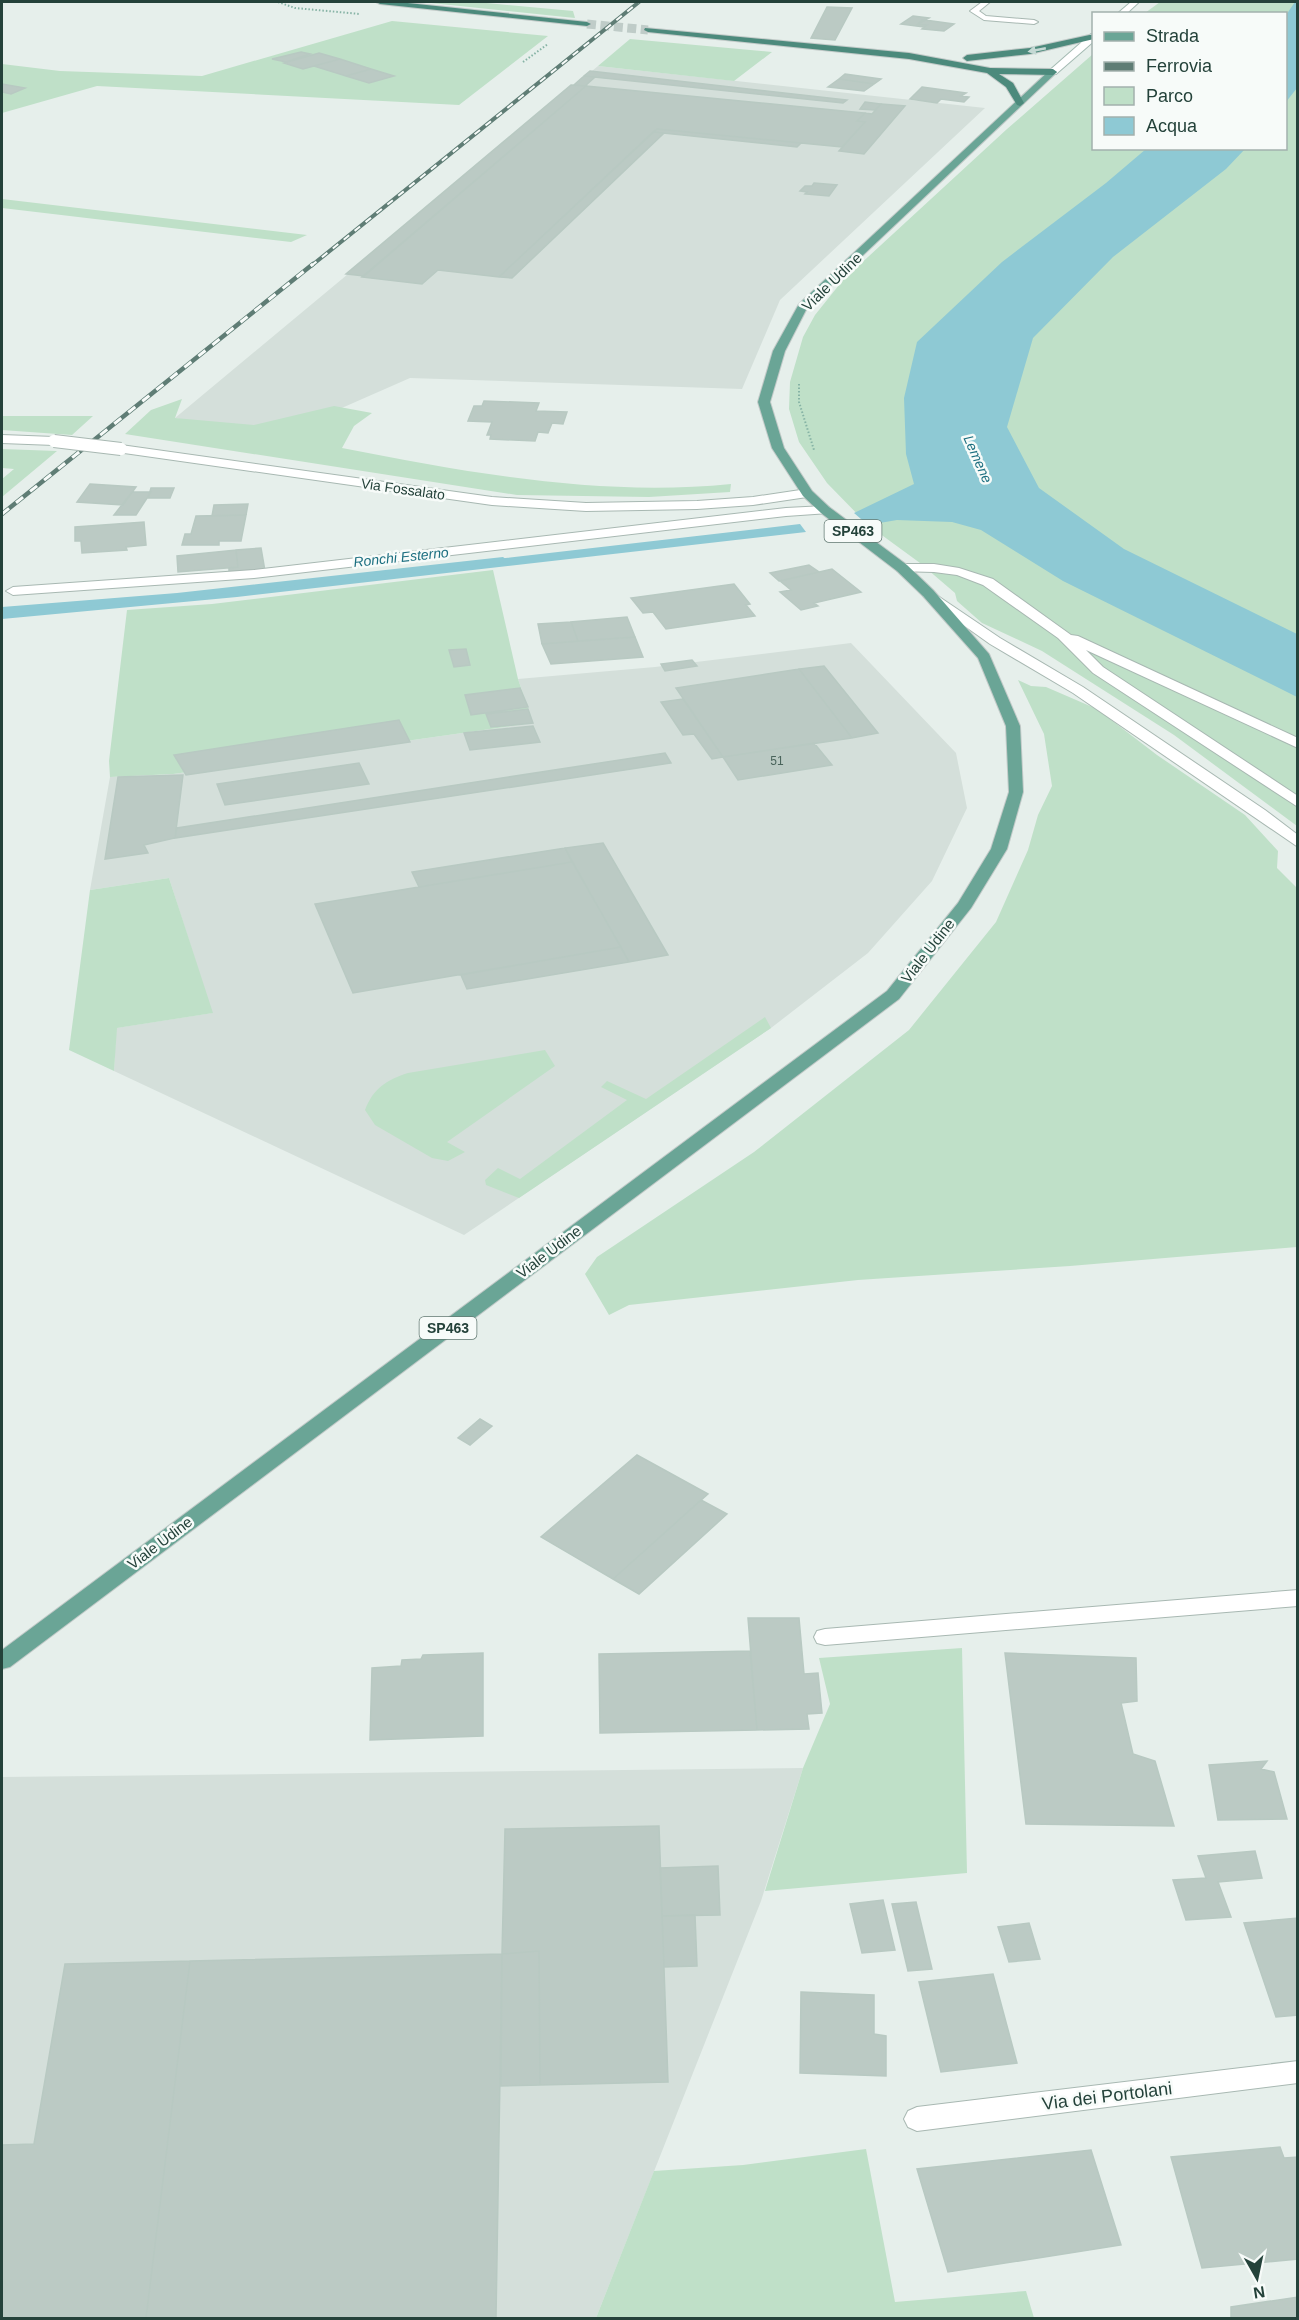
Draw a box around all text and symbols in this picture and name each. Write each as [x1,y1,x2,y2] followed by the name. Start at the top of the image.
[1092,12,1287,150] legend
[1146,26,1200,46] text: Strada
[1027,46,1046,55] one-way arrow
[1146,56,1213,76] text: Ferrovia
[1146,86,1193,106] text: Parco
[1146,116,1198,136] text: Acqua
[798,249,865,314] street label: Viale Udine
[960,433,996,486] water label: Lemene
[360,475,446,503] street label: Via Fossalato
[824,520,882,542] road number: SP463
[353,544,450,570] water label: Ronchi Esterno
[770,754,784,768] house number: 51
[897,915,958,986] street label: Viale Udine
[513,1222,584,1281] street label: Viale Udine
[420,1317,476,1339] road number: SP463
[124,1513,195,1572] street label: Viale Udine
[1041,2078,1173,2114] street label: Via dei Portolani
[1227,2248,1287,2308] north arrow
[1252,2283,1266,2302] text: N

